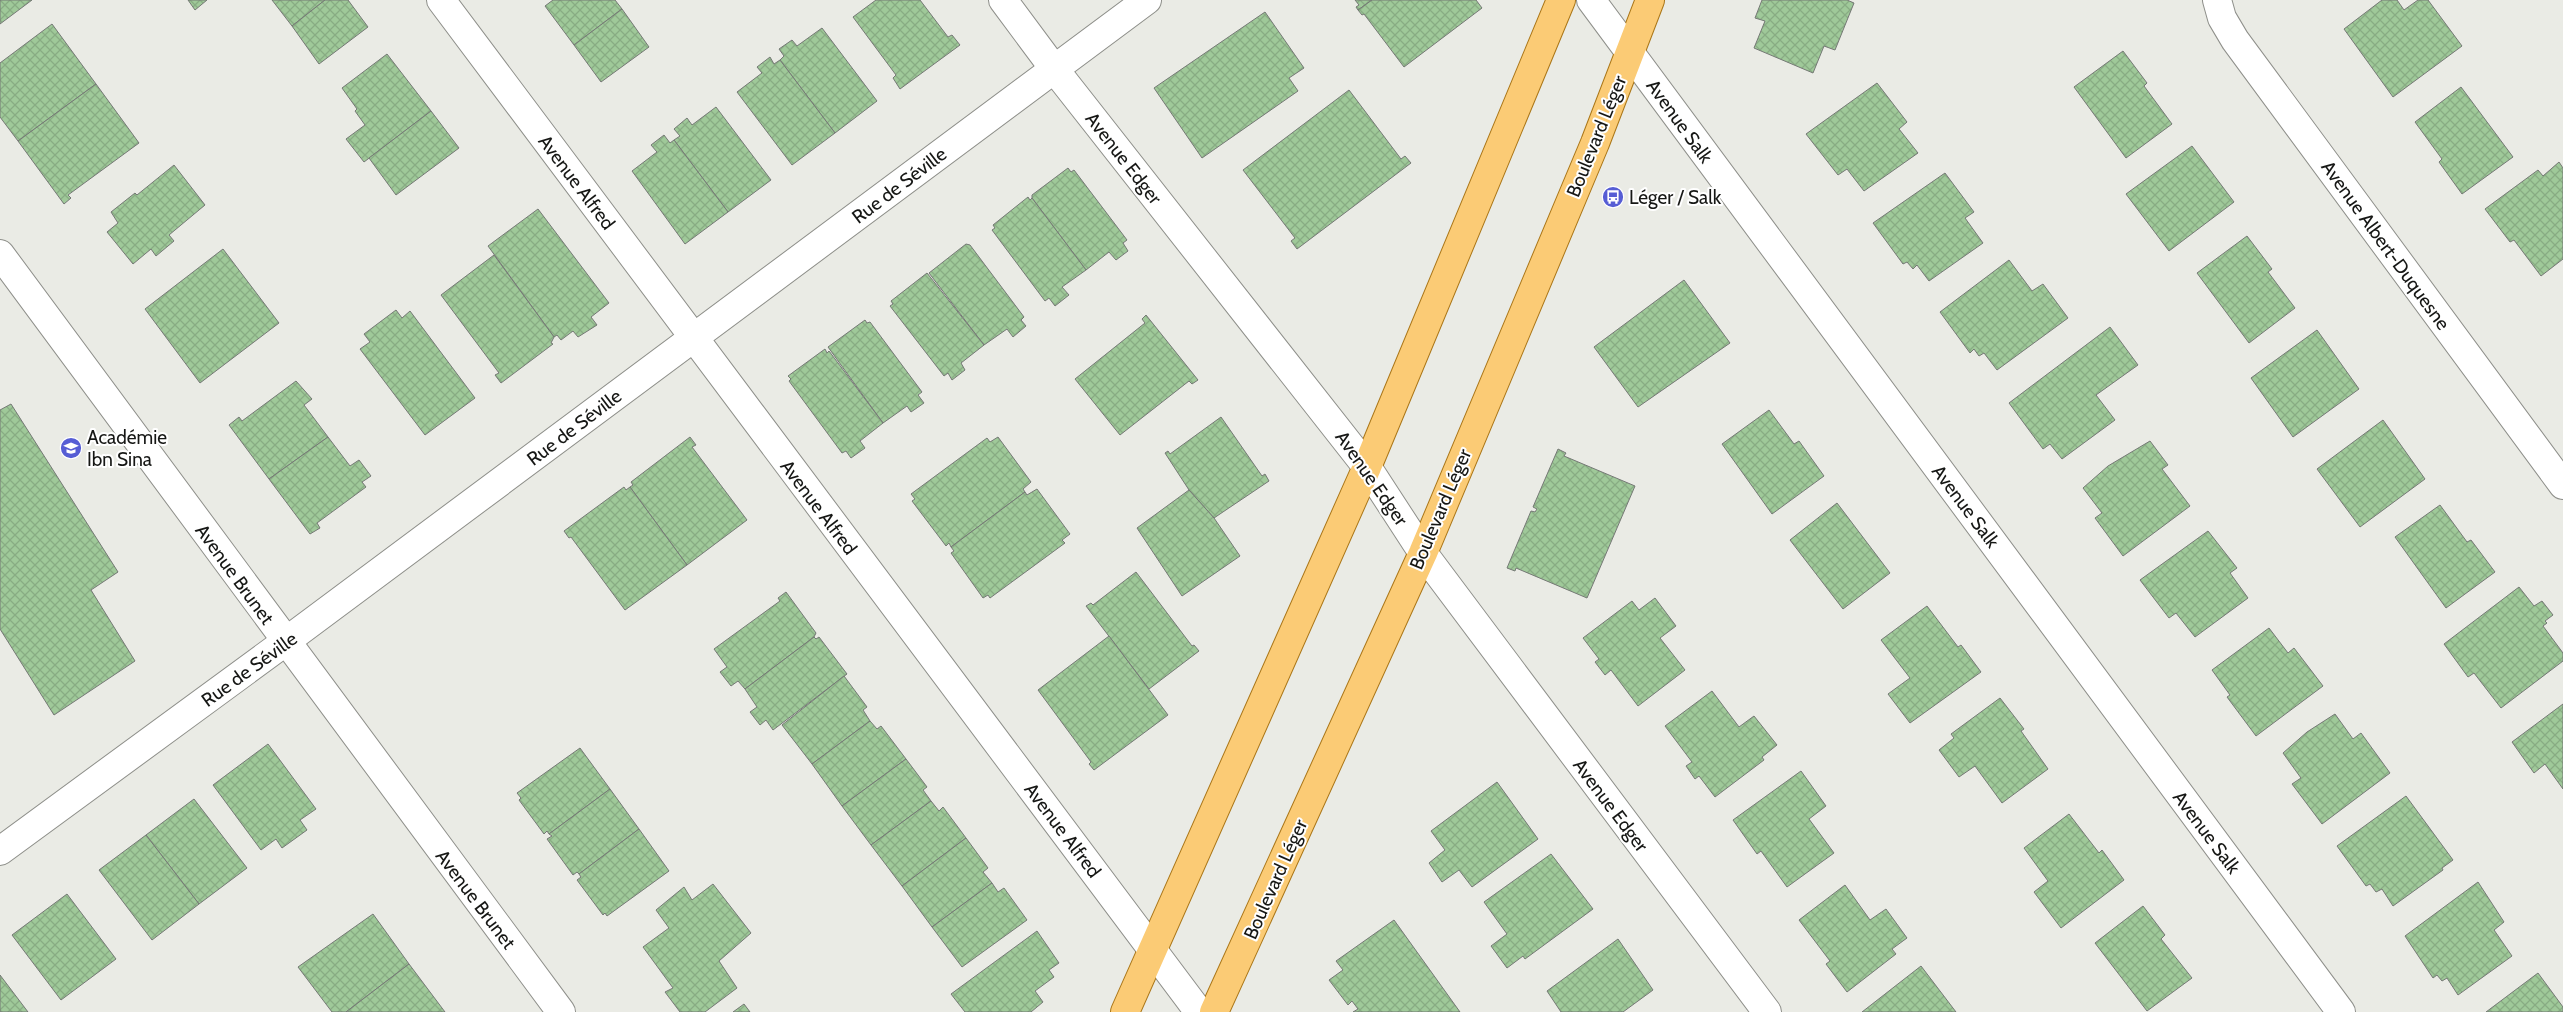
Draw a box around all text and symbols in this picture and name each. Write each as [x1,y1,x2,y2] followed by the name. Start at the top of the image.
[1562,72,1631,200] street label: Boulevard Léger
[1642,75,1718,168] street label: Avenue Salk
[1081,108,1167,209] street label: Avenue Edger
[533,130,620,234] street label: Avenue Alfred
[847,142,951,228] street label: Rue de Séville
[2316,156,2455,335] street label: Avenue Albert-Duquesne
[1601,185,1625,209] bus stop icon: Léger / Salk
[1629,186,1722,209] place label: Léger / Salk
[522,384,626,470] street label: Rue de Séville
[87,426,167,471] place label: Académie Ibn Sina
[1330,426,1413,530] street label: Avenue Edger
[59,436,83,460] school or university icon: Académie Ibn Sina
[1405,445,1476,573] street label: Boulevard Léger
[775,455,862,559] street label: Avenue Alfred
[1927,460,2004,553] street label: Avenue Salk
[190,520,279,629] street label: Avenue Brunet
[197,627,302,712] street label: Rue de Séville
[1568,754,1653,856] street label: Avenue Edger
[1019,778,1106,882] street label: Avenue Alfred
[2168,786,2245,879] street label: Avenue Salk
[1239,816,1312,943] street label: Boulevard Léger
[431,845,521,954] street label: Avenue Brunet

